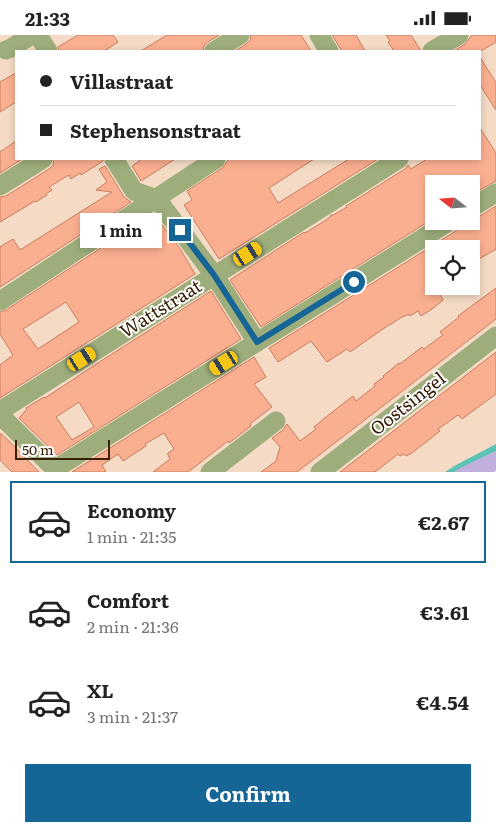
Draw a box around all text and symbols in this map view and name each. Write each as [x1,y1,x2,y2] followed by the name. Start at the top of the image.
[25,4,70,32] text: 21:33
[70,67,173,95] text: Villastraat
[70,116,241,144] text: Stephensonstraat
[425,175,480,230] north arrow
[425,175,480,295] map controls
[80,213,162,247] callout: 1 min
[100,218,142,242] text: 1 min
[169,219,191,241] route end
[231,240,264,268] car
[425,240,480,295] button: locate
[114,271,207,344] street label: Wattstraat
[343,271,365,293] route start
[65,345,98,373] car
[207,349,240,377] car
[363,365,451,441] street label: Oostsingel
[15,437,110,460] scale bar
[22,439,54,459] text: 50 m
[87,496,176,524] text: Economy
[27,500,72,545] icon: car
[418,508,469,536] text: €2.67
[87,524,176,548] text: 1 min · 21:35
[87,586,169,614] text: Comfort
[27,590,72,635] icon: car
[420,598,469,626] text: €3.61
[87,614,179,638] text: 2 min · 21:36
[87,676,114,704] text: XL
[27,680,72,725] icon: car
[416,688,469,716] text: €4.54
[87,704,178,728] text: 3 min · 21:37
[25,764,471,822] button: Confirm

